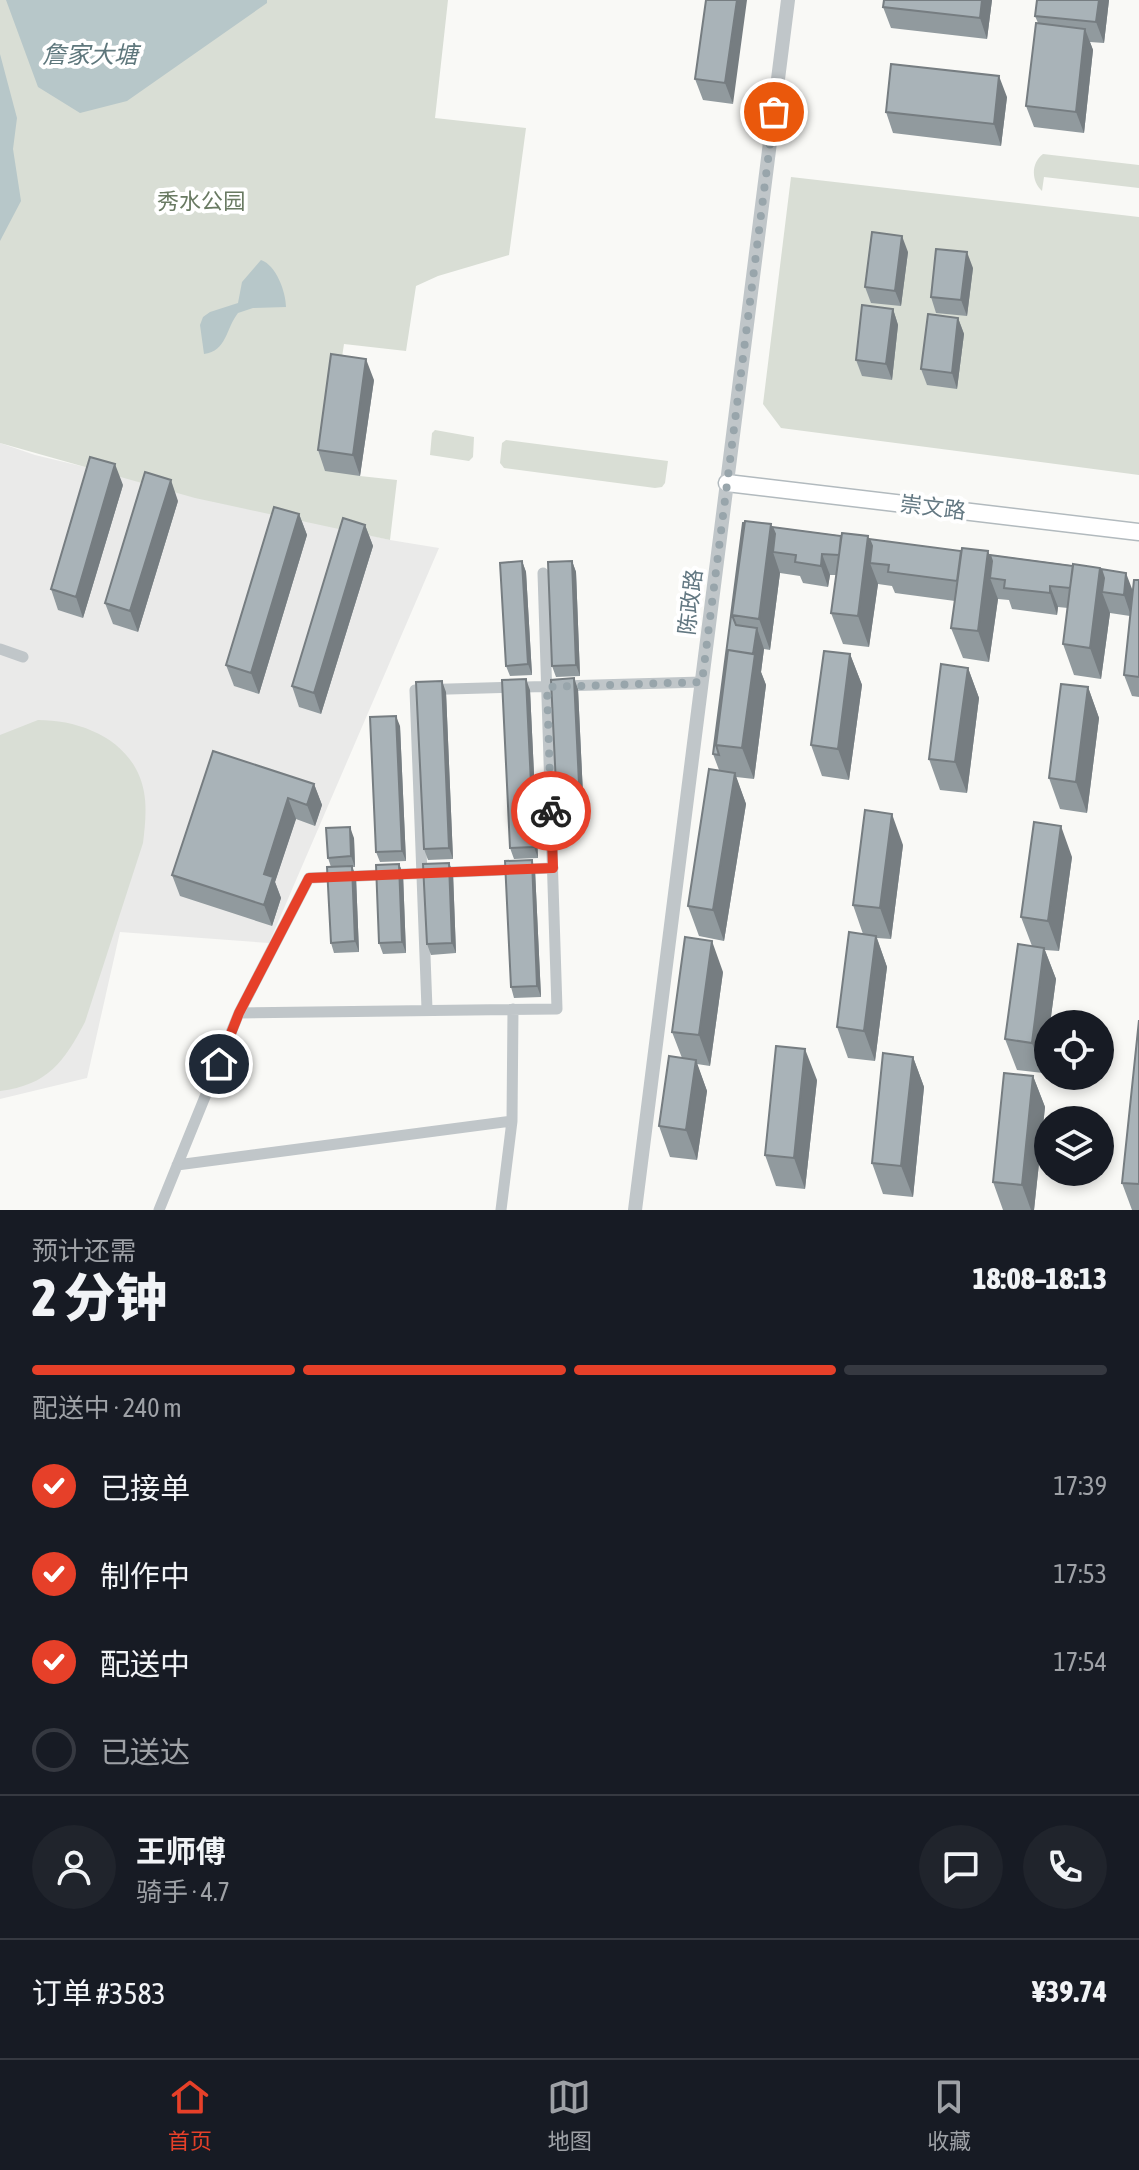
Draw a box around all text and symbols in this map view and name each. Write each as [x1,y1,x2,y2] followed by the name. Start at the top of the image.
[42,41,142,68] water label: 詹家大塘
[740,78,808,146] pin
[752,90,796,134] icon: bag
[157,188,245,214] park label: 秀水公园
[899,490,967,524] street label: 崇文路
[673,568,707,636] street label: 陈政路
[511,771,591,851] courier
[529,789,573,833] icon: bike
[1034,1010,1114,1186] map controls
[1034,1010,1114,1090] button: locate
[185,1030,253,1098] pin
[197,1042,241,1086] icon: home
[1034,1106,1114,1186] button: layers
[32,1236,136,1266] text: 预计还需
[972,1261,1107,1295] text: 18:08–18:13
[32,1267,168,1327] text: 2 分钟
[32,1393,182,1423] text: 配送中 · 240 m
[32,1464,76,1508] icon: check
[100,1471,190,1505] text: 已接单
[1053,1471,1107,1501] text: 17:39
[32,1552,76,1596] icon: check
[100,1559,190,1593] text: 制作中
[1053,1559,1107,1589] text: 17:53
[32,1640,76,1684] icon: check
[100,1647,190,1681] text: 配送中
[1053,1647,1107,1677] text: 17:54
[100,1735,190,1769] text: 已送达
[32,1825,116,1909] button: person
[919,1825,1003,1909] button: chat
[1023,1825,1107,1909] button: phone
[136,1834,226,1868] text: 王师傅
[136,1877,230,1907] text: 骑手 · 4.7
[1032,1974,1107,2008] text: ¥39.74
[32,1976,166,2010] text: 订单 #3583
[168,2075,212,2155] tab: 首页
[547,2075,591,2155] tab: 地图
[927,2075,971,2155] tab: 收藏

